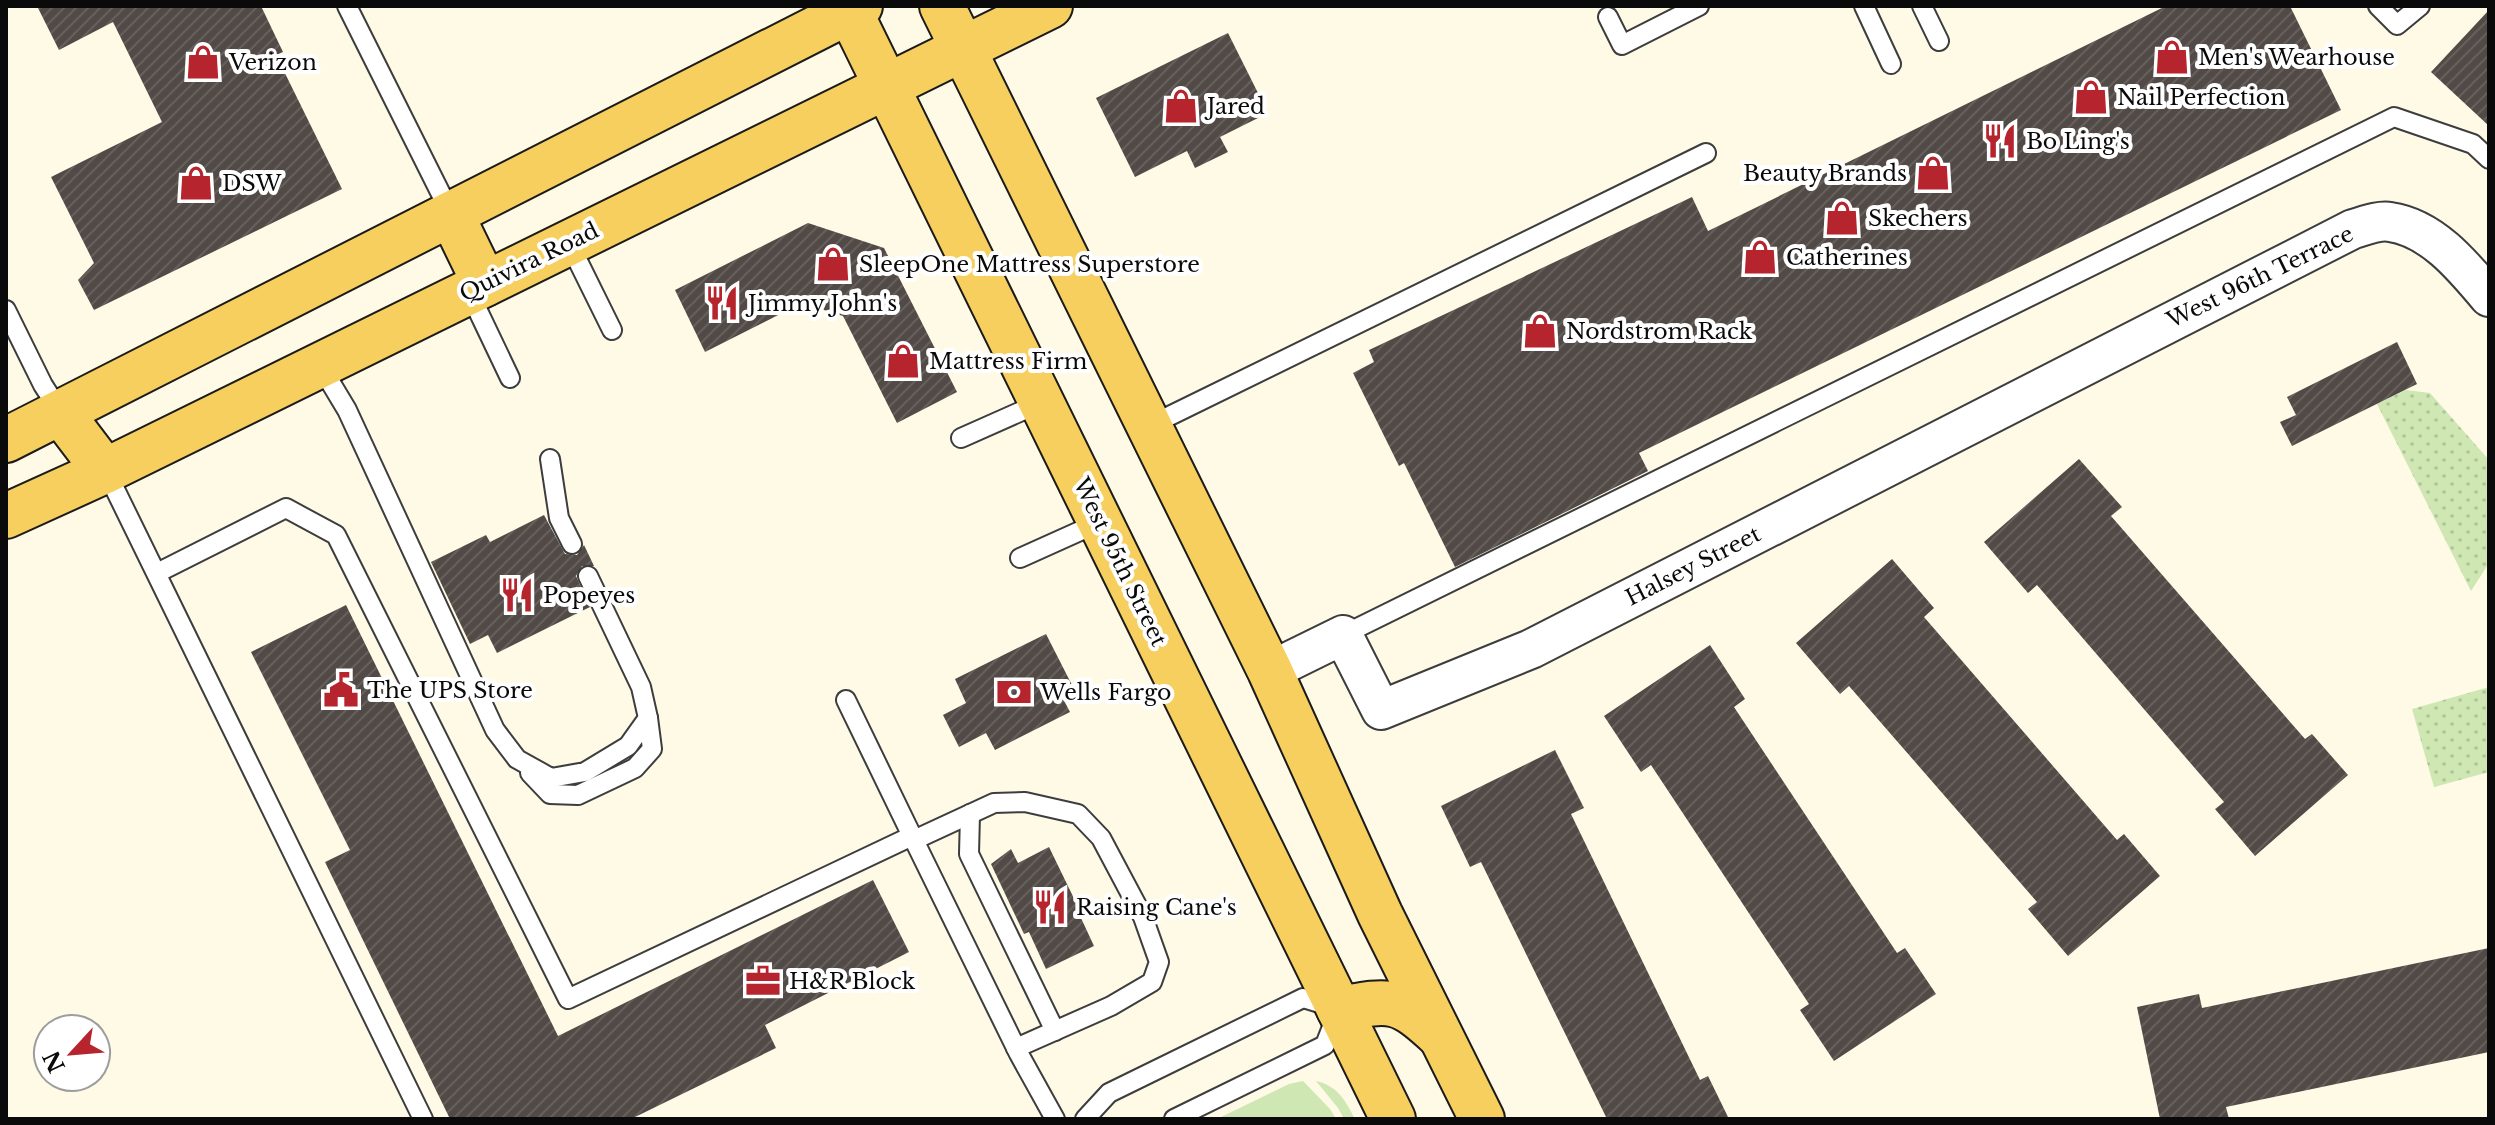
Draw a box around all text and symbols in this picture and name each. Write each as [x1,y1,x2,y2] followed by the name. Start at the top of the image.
[2153,38,2191,76] shop icon: Men's Wearhouse
[184,43,222,81] shop icon: Verizon
[2198,44,2395,71] place label: Men's Wearhouse
[228,49,317,76] place label: Verizon
[2072,78,2110,116] shop icon: Nail Perfection
[2117,84,2285,111] place label: Nail Perfection
[1162,87,1200,125] shop icon: Jared
[1204,93,1265,120] place label: Jared
[1981,122,2019,160] restaurant icon: Bo Ling's
[2026,128,2130,155] place label: Bo Ling's
[1914,154,1952,192] shop icon: Beauty Brands
[1743,160,1907,187] place label: Beauty Brands
[177,164,215,202] shop icon: DSW
[222,170,282,197] place label: DSW
[1823,199,1861,237] shop icon: Skechers
[1868,205,1968,232] place label: Skechers
[455,217,603,307] street label: Quivira Road
[2161,220,2358,334] street label: West 96th Terrace
[1741,238,1779,276] shop icon: Catherines
[1786,244,1908,271] place label: Catherines
[814,245,852,283] shop icon: SleepOne Mattress Superstore
[859,251,1200,278] place label: SleepOne Mattress Superstore
[703,284,741,322] restaurant icon: Jimmy John's
[745,290,897,317] place label: Jimmy John's
[1521,312,1559,350] shop icon: Nordstrom Rack
[1566,318,1753,345] place label: Nordstrom Rack
[884,342,922,380] shop icon: Mattress Firm
[929,348,1088,375] place label: Mattress Firm
[1067,472,1173,651] street label: West 95th Street
[1621,520,1766,612] street label: Halsey Street
[498,576,536,614] restaurant icon: Popeyes
[543,582,635,609] place label: Popeyes
[322,671,360,709] public building icon: The UPS Store
[995,673,1033,711] bank icon: Wells Fargo
[367,677,533,704] place label: The UPS Store
[1039,679,1171,706] place label: Wells Fargo
[1031,888,1069,926] restaurant icon: Raising Cane's
[1076,894,1237,921] place label: Raising Cane's
[744,962,782,1000] office icon: H&R Block
[789,968,916,995] place label: H&R Block
[32,1013,112,1093] north arrow
[38,1046,71,1077] text: N

